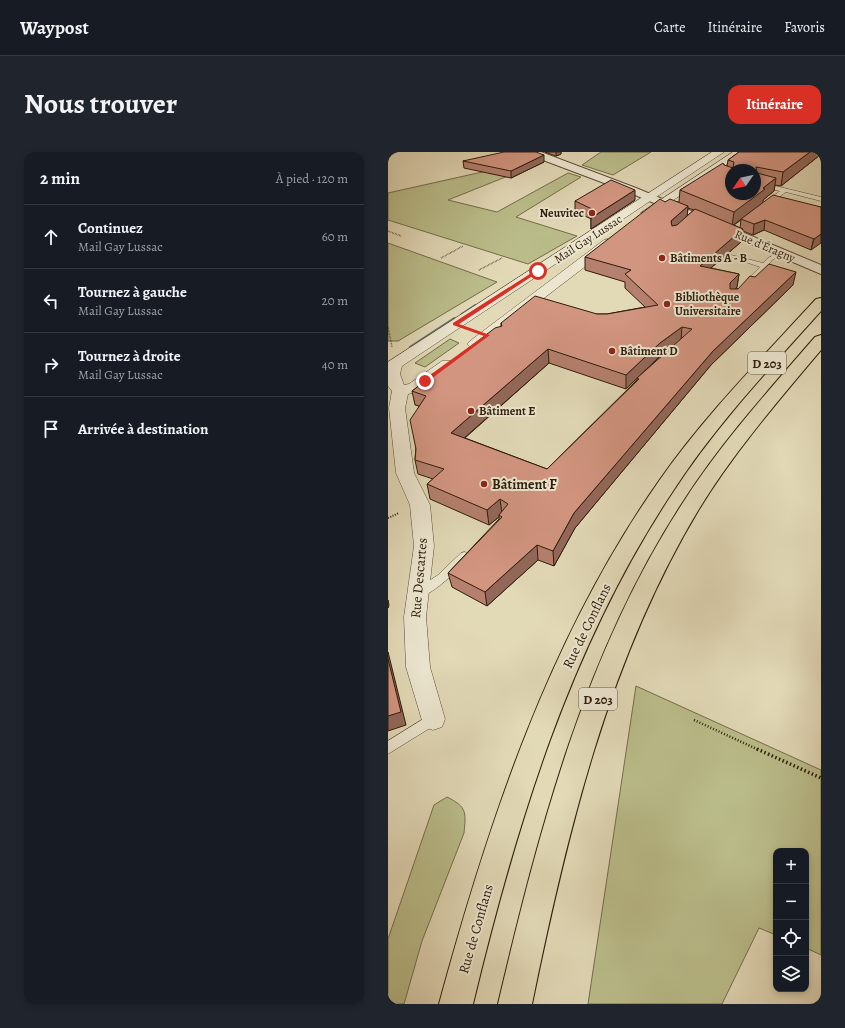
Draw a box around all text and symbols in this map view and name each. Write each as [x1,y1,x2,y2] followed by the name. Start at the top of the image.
[20,15,89,41] text: Waypost
[654,18,685,37] text: Carte
[707,18,762,37] text: Itinéraire
[784,18,825,37] text: Favoris
[24,85,177,123] text: Nous trouver
[728,85,821,124] button: Itinéraire
[725,164,761,200] north arrow
[40,167,80,190] text: 2 min
[276,170,348,187] text: À pied · 120 m
[540,205,584,221] place label: Neuvitec
[587,208,597,218] marker: Neuvitec
[551,211,625,267] street label: Mail Gay Lussac
[78,218,143,238] text: Continuez
[40,226,62,248] icon: ahead
[732,226,798,266] street label: Rue d'Éragny
[322,228,348,245] text: 60 m
[78,238,163,255] text: Mail Gay Lussac
[670,250,748,266] place label: Bâtiments A - B
[657,253,667,263] marker: Bâtiments A - B
[529,262,547,280] route start
[78,282,187,302] text: Tournez à gauche
[675,289,741,319] place label: Bibliothèque Universitaire
[40,290,62,312] icon: left
[322,292,348,309] text: 20 m
[662,299,672,309] marker: Bibliothèque Universitaire
[78,302,163,319] text: Mail Gay Lussac
[620,343,678,359] place label: Bâtiment D
[78,346,181,366] text: Tournez à droite
[607,346,617,356] marker: Bâtiment D
[748,352,786,374] road number: D 203
[40,354,62,376] icon: right
[322,356,348,373] text: 40 m
[78,366,163,383] text: Mail Gay Lussac
[416,372,434,390] route end
[479,403,535,419] place label: Bâtiment E
[466,406,476,416] marker: Bâtiment E
[40,418,62,440] icon: arrive
[78,419,209,439] text: Arrivée à destination
[492,475,557,494] place label: Bâtiment F
[479,479,489,489] marker: Bâtiment F
[406,537,432,619] street label: Rue Descartes
[558,580,616,672] street label: Rue de Conflans
[579,688,617,710] road number: D 203
[773,848,809,992] map controls
[773,848,809,884] button: +
[454,882,498,976] street label: Rue de Conflans
[773,884,809,920] button: −
[773,920,809,956] button: locate
[773,956,809,992] button: layers

